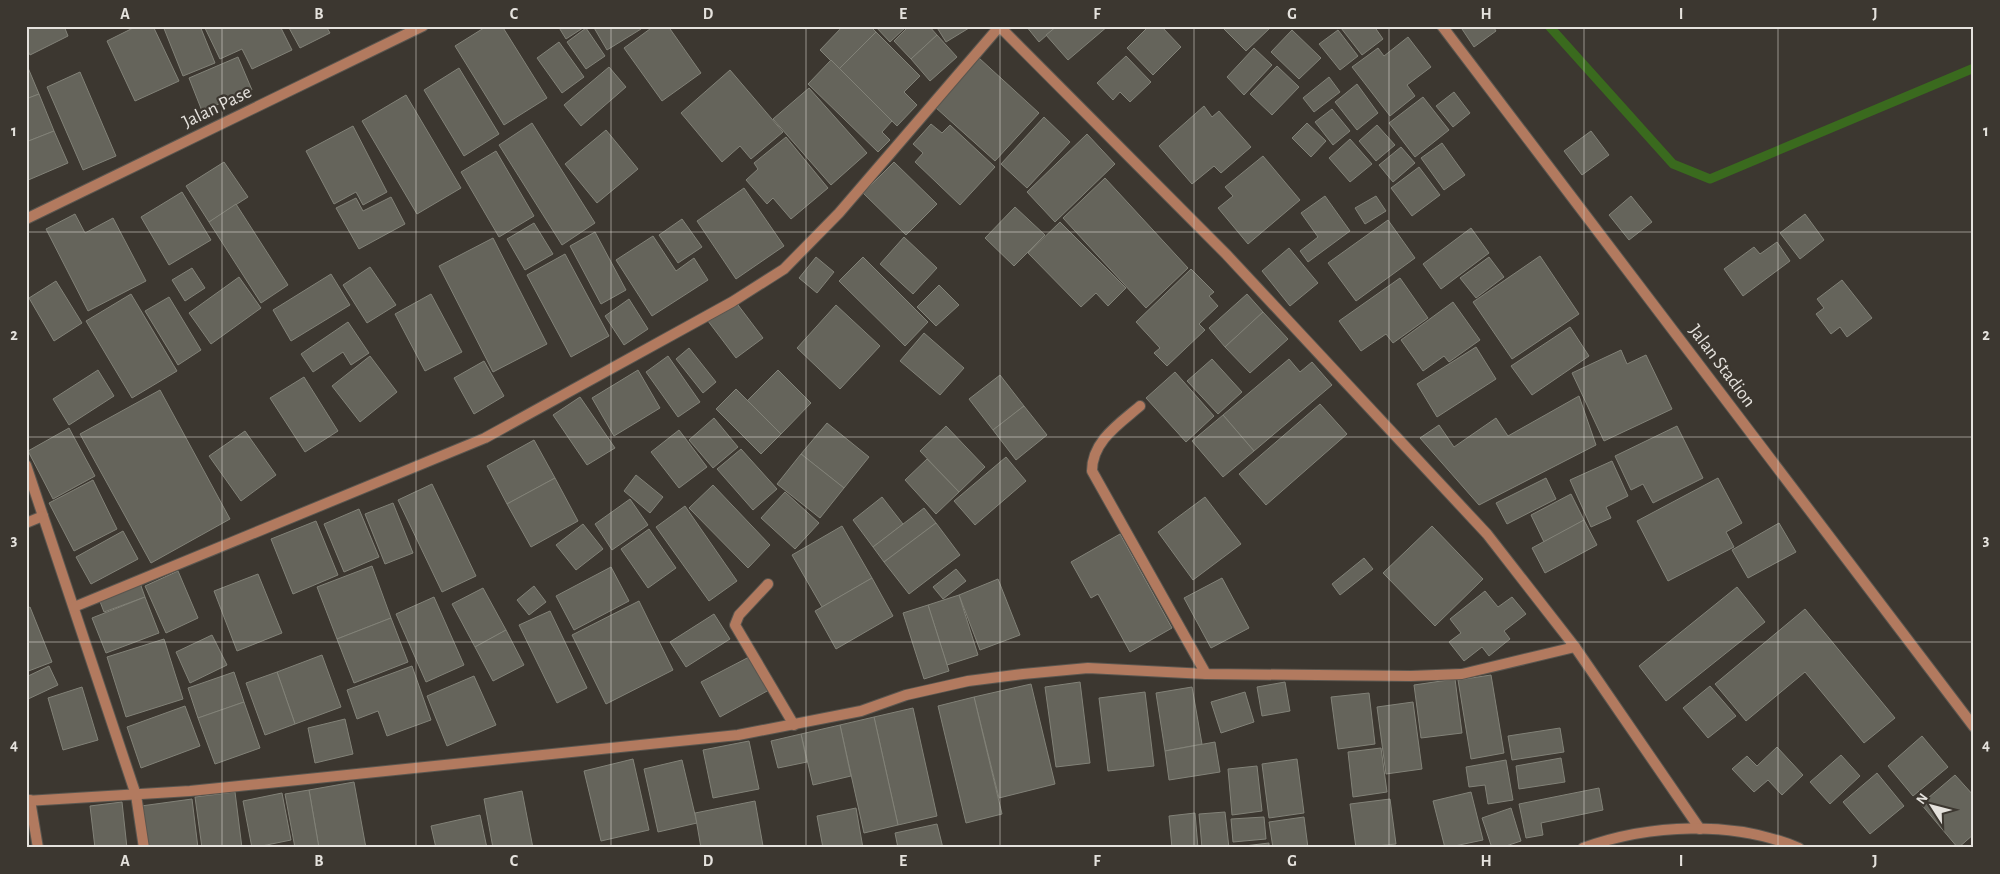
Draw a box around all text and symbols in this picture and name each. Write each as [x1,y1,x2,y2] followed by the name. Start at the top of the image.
[120,6,130,22] text: A
[314,6,324,22] text: B
[510,6,519,22] text: C
[703,6,714,22] text: D
[899,6,907,22] text: E
[1093,6,1101,22] text: F
[1287,6,1297,22] text: G
[1480,6,1492,22] text: H
[1679,6,1683,22] text: I
[1872,6,1878,22] text: J
[179,82,255,132] street label: Jalan Pase
[11,123,17,139] text: 1
[1983,123,1989,139] text: 1
[1685,321,1759,411] street label: Jalan Stadion
[10,327,18,343] text: 2
[1982,327,1990,343] text: 2
[11,532,18,548] text: 3
[1983,532,1990,548] text: 3
[10,737,18,753] text: 4
[1982,737,1990,753] text: 4
[1908,782,1958,832] north arrow
[1914,791,1931,807] text: N
[120,853,130,869] text: A
[314,853,324,869] text: B
[510,853,519,869] text: C
[703,853,714,869] text: D
[899,853,907,869] text: E
[1093,853,1101,869] text: F
[1287,853,1297,869] text: G
[1480,853,1492,869] text: H
[1679,853,1683,869] text: I
[1872,853,1878,869] text: J

